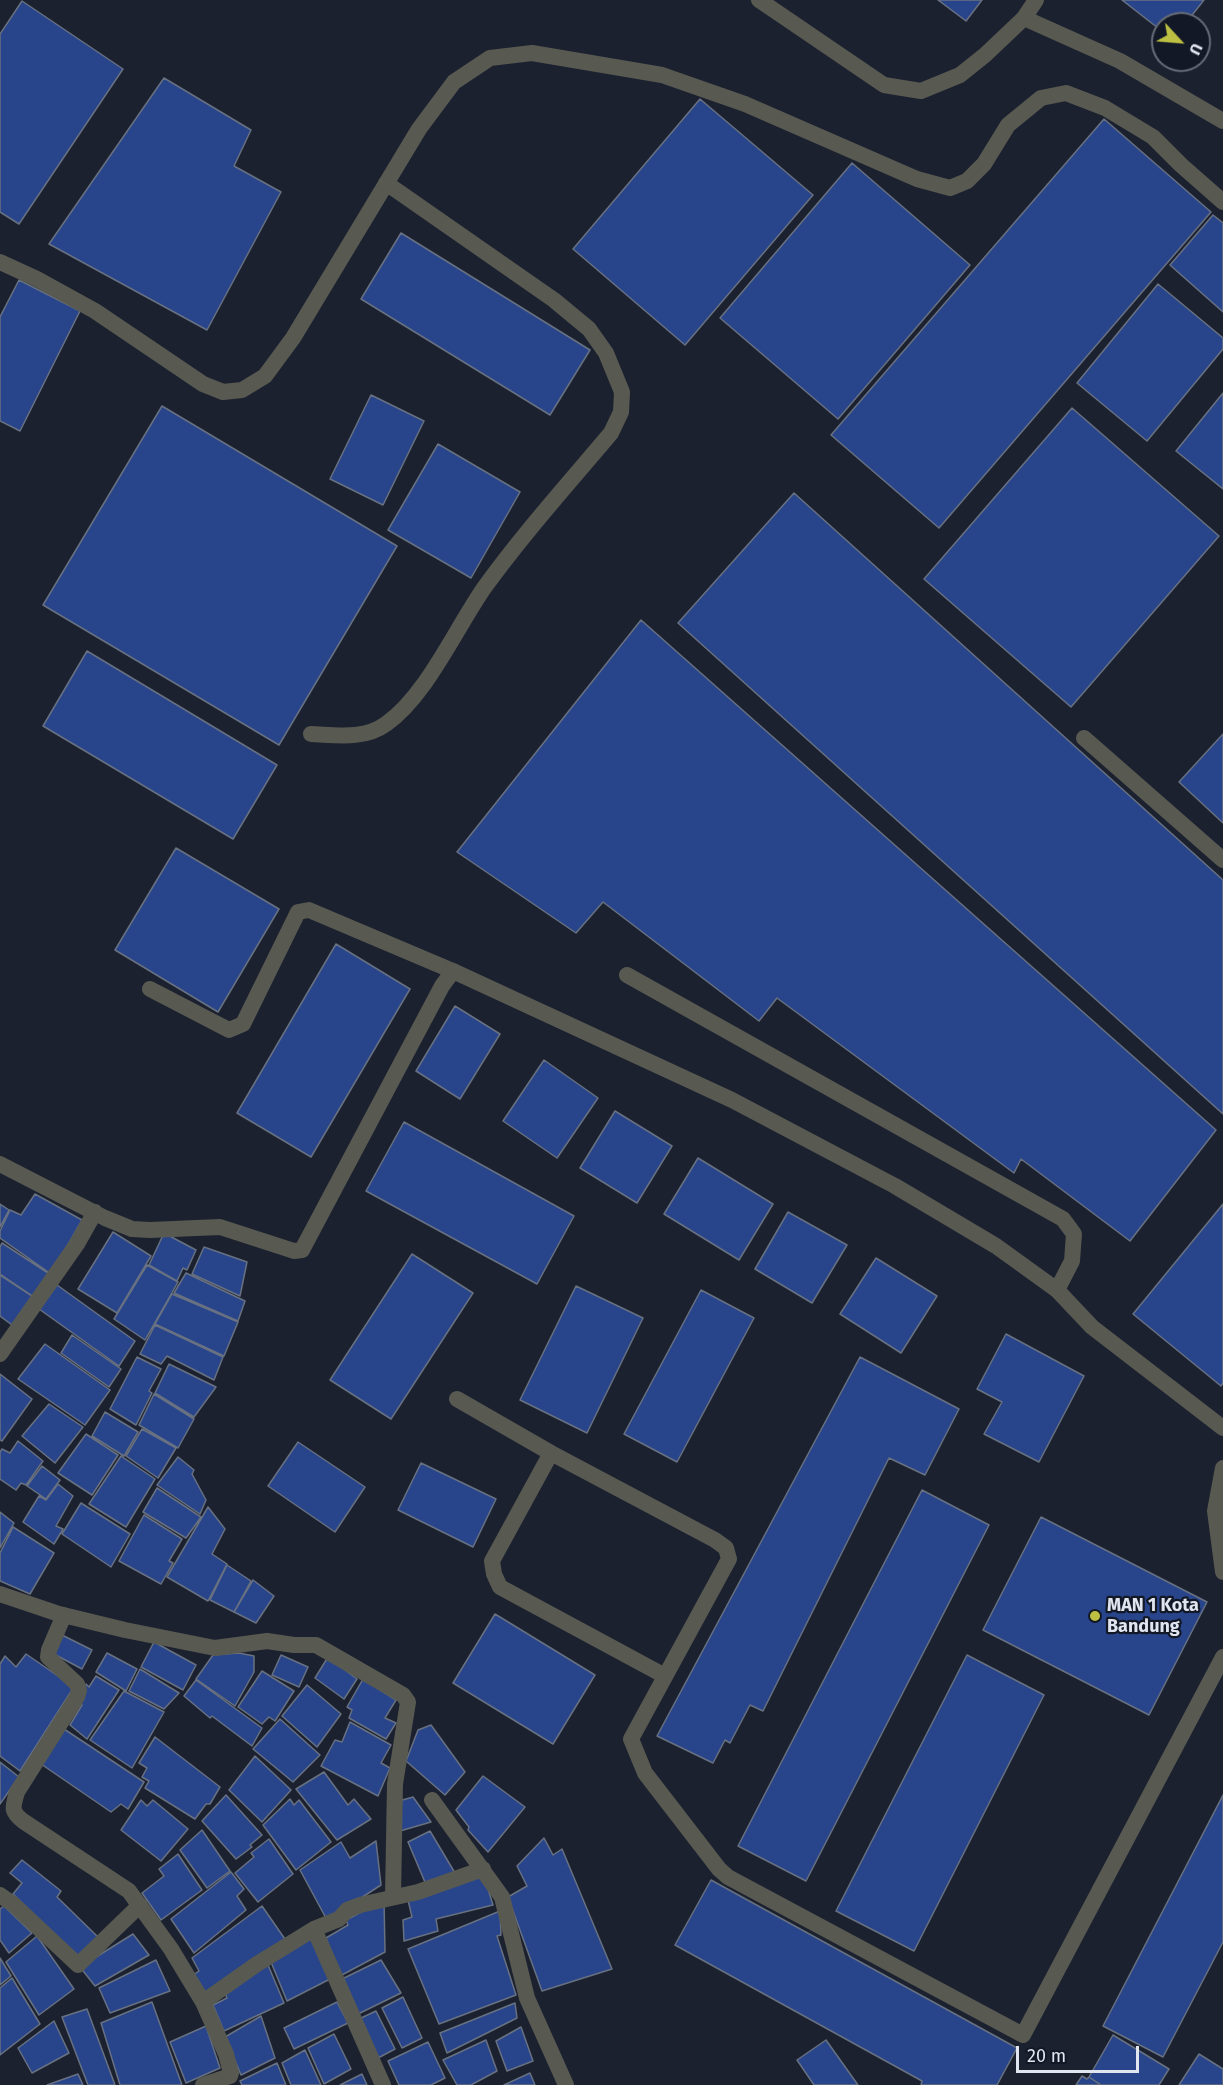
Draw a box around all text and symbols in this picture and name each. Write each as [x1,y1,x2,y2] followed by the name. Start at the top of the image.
[1151,12,1211,72] north arrow
[1185,40,1207,58] text: U
[1107,1595,1199,1638] place label: MAN 1 Kota Bandung
[1088,1609,1102,1623] marker: MAN 1 Kota Bandung
[1019,2034,1142,2072] scale bar
[1027,2045,1066,2067] text: 20 m

